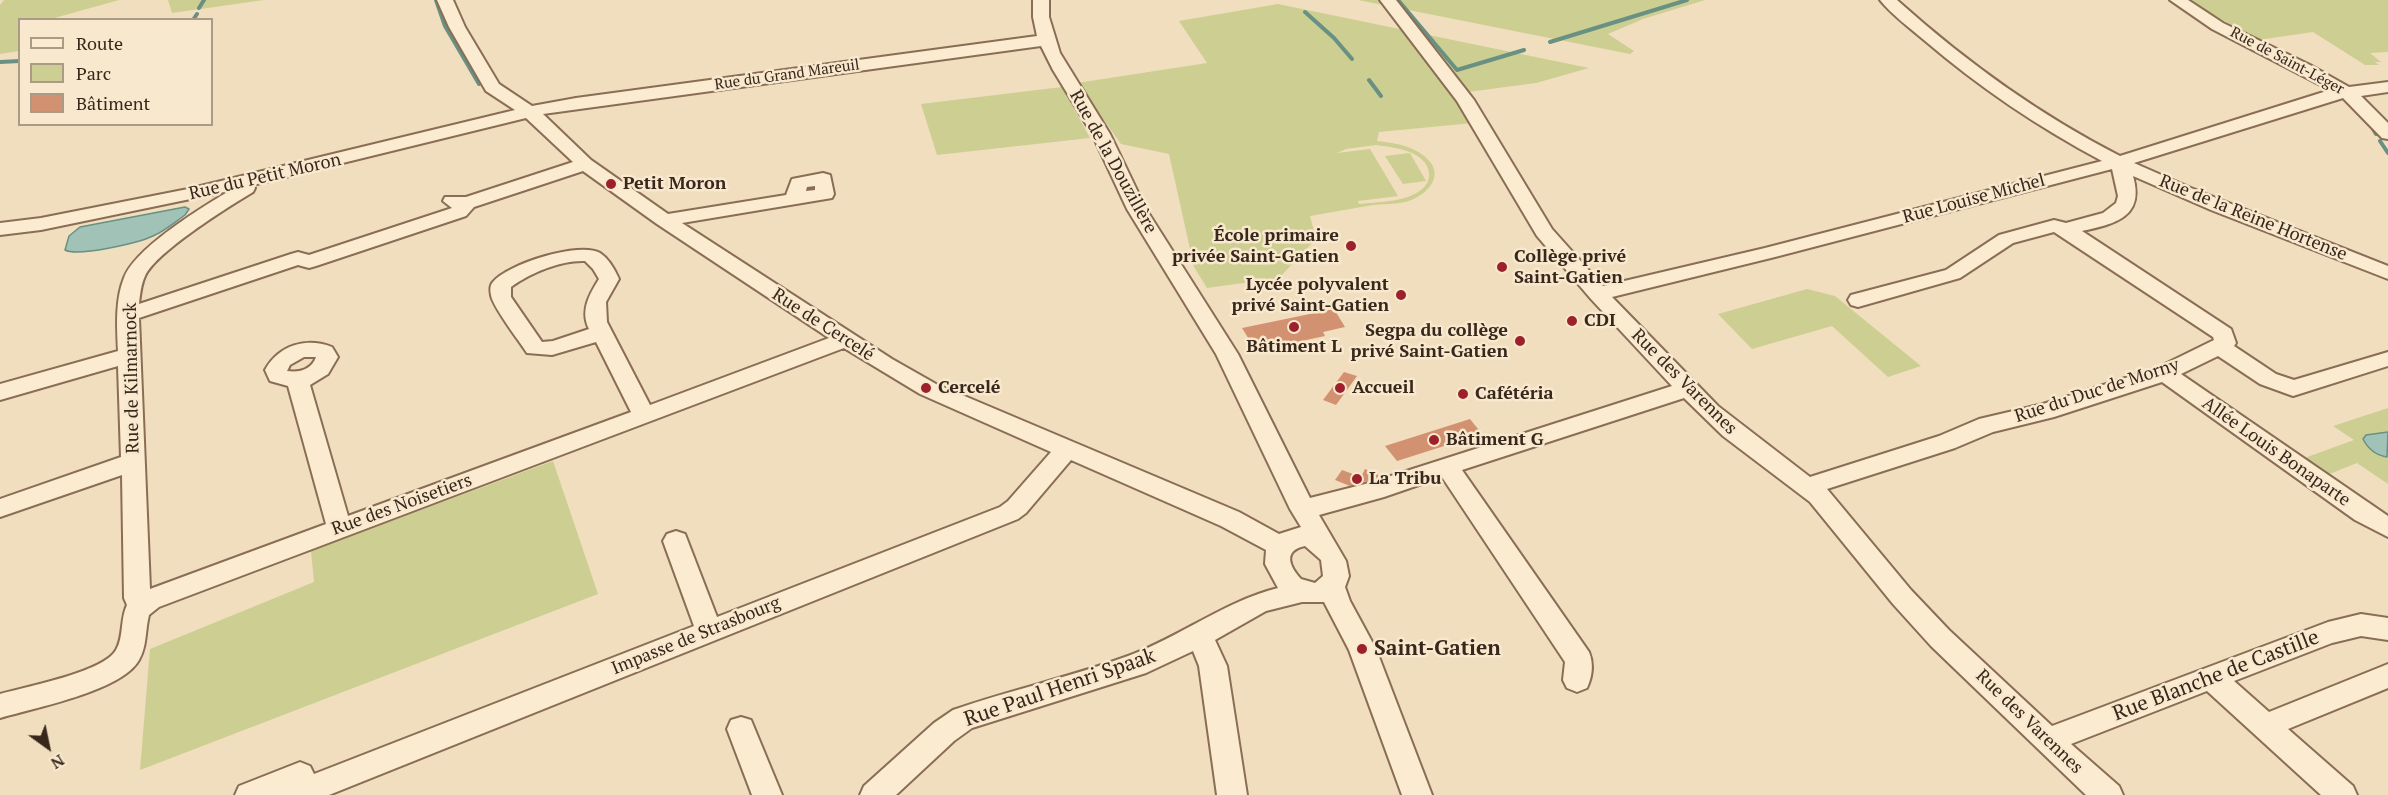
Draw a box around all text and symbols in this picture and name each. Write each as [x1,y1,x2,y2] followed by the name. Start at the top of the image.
[18,18,213,126] legend
[2227,23,2347,99] street label: Rue de Saint-Léger
[76,31,123,55] text: Route
[713,56,861,94] street label: Rue du Grand Mareuil
[76,61,111,85] text: Parc
[1065,87,1161,237] street label: Rue de la Douzillère
[76,91,150,115] text: Bâtiment
[187,149,343,205] street label: Rue du Petit Moron
[1900,170,2048,228] street label: Rue Louise Michel
[2156,170,2350,266] street label: Rue de la Reine Hortense
[623,173,726,195] place label: Petit Moron
[604,177,618,191] marker: Petit Moron
[1172,225,1339,268] place label: École primaire privée Saint-Gatien
[1344,239,1358,253] marker: École primaire privée Saint-Gatien
[1514,246,1626,288] place label: Collège privé Saint-Gatien
[1495,260,1509,274] marker: Collège privé Saint-Gatien
[1232,274,1389,316] place label: Lycée polyvalent privé Saint-Gatien
[768,284,878,366] street label: Rue de Cercelé
[1394,288,1408,302] marker: Lycée polyvalent privé Saint-Gatien
[120,302,144,454] street label: Rue de Kilmarnock
[1584,310,1616,332] place label: CDI
[1565,314,1579,328] marker: CDI
[1287,320,1301,334] marker: Bâtiment L
[1351,320,1508,362] place label: Segpa du collège privé Saint-Gatien
[1627,325,1741,439] street label: Rue des Varennes
[1513,334,1527,348] marker: Segpa du collège privé Saint-Gatien
[1246,336,1342,358] place label: Bâtiment L
[2012,354,2182,428] street label: Rue du Duc de Morny
[938,377,1001,399] place label: Cercelé
[1352,377,1414,399] place label: Accueil
[919,381,933,395] marker: Cercelé
[1333,381,1347,395] marker: Accueil
[1475,383,1553,405] place label: Cafétéria
[1456,387,1470,401] marker: Cafétéria
[2198,393,2354,511] street label: Allée Louis Bonaparte
[1446,429,1544,451] place label: Bâtiment G
[1427,433,1441,447] marker: Bâtiment G
[1369,468,1441,490] place label: La Tribu
[329,470,475,540] street label: Rue des Noisetiers
[1350,472,1364,486] marker: La Tribu
[608,592,784,680] street label: Impasse de Strasbourg
[2109,625,2323,727] street label: Rue Blanche de Castille
[1374,636,1501,662] place label: Saint-Gatien
[1355,642,1369,656] marker: Saint-Gatien
[961,643,1159,733] street label: Rue Paul Henri Spaak
[1971,665,2087,779] street label: Rue des Varennes
[18,717,78,777] north arrow
[47,750,69,775] text: N

